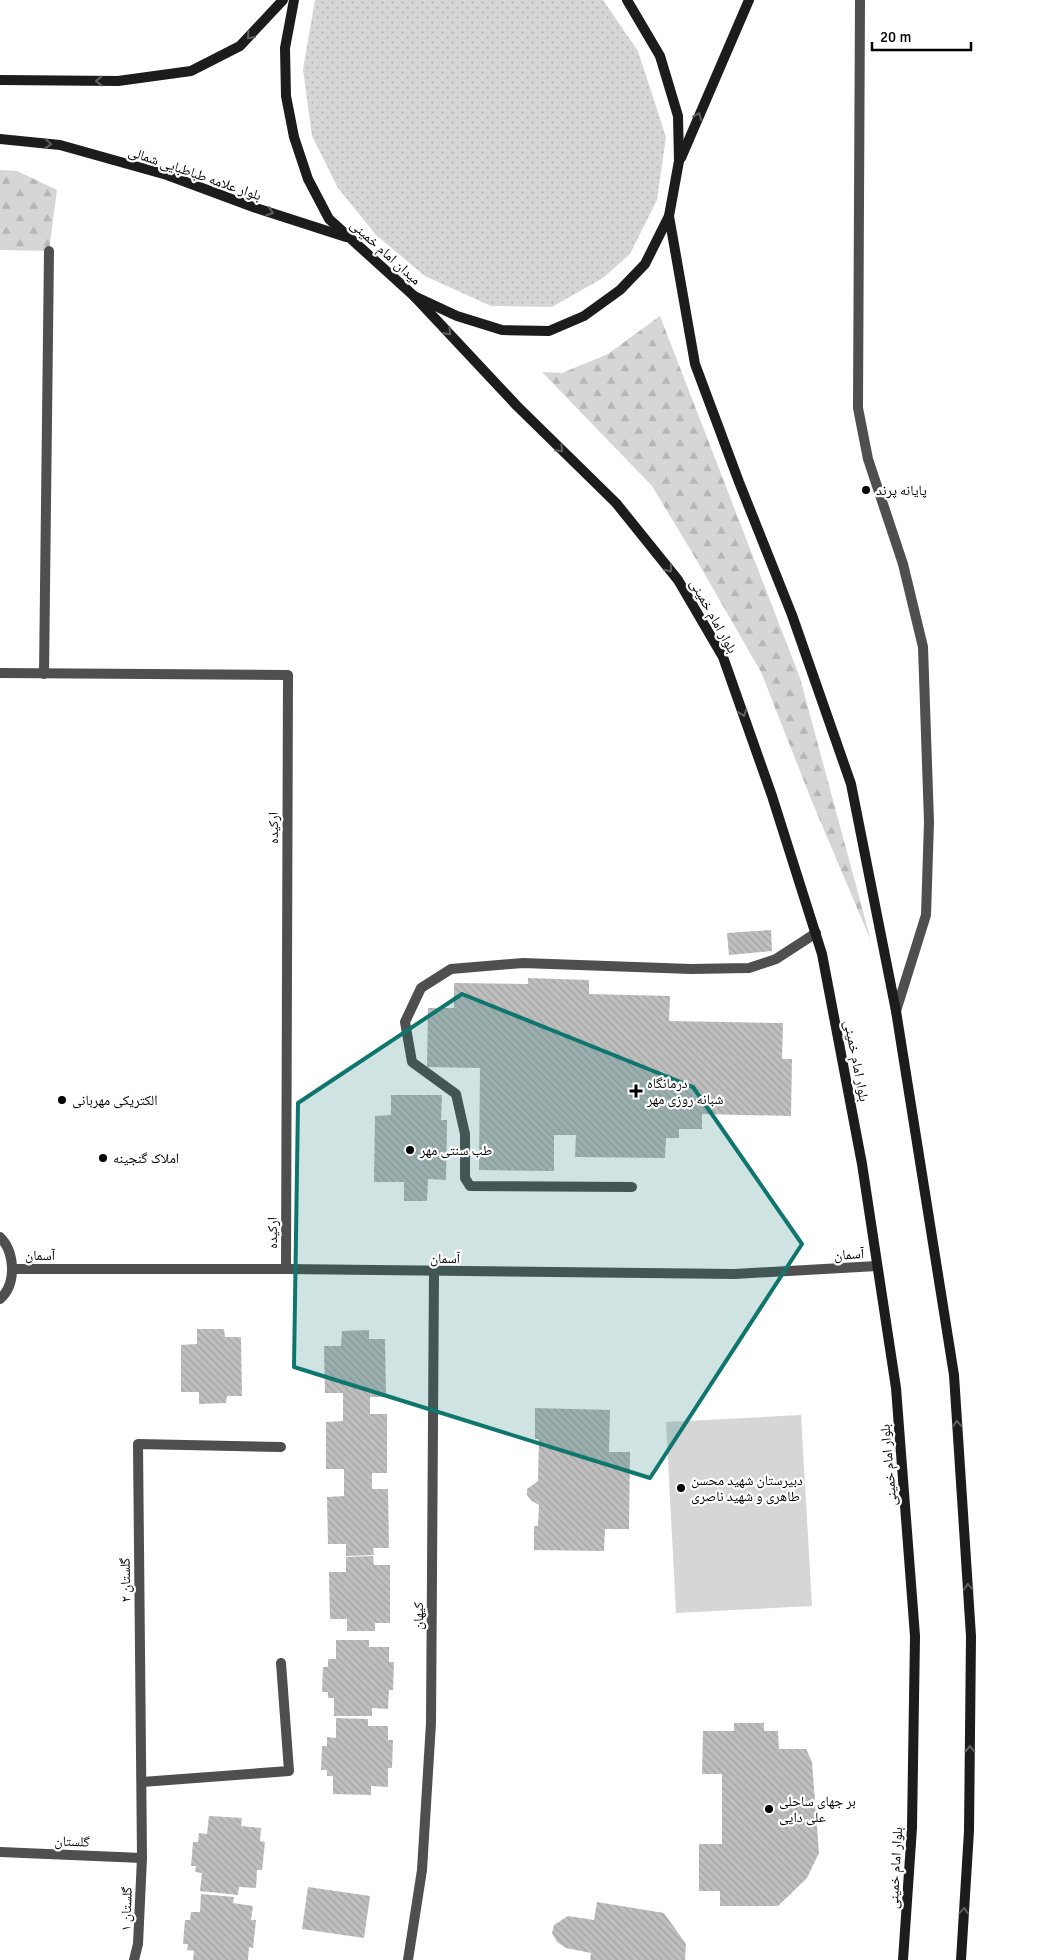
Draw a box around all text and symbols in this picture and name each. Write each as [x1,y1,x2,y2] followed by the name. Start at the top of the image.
[872,20,971,52] scale bar
[880,28,911,46] text: 20 m
[247,30,256,39] one-way arrow
[94,76,102,86] one-way arrow
[692,112,703,121] one-way arrow
[45,138,53,149] one-way arrow
[126,143,264,204] street label: بلوار علامه طباطبایی شمالی
[266,207,274,217] one-way arrow
[346,216,425,289] street label: میدان امام خمینی
[442,326,451,335] one-way arrow
[554,443,563,452] one-way arrow
[876,482,927,499] place label: پایانه پرند
[860,484,872,496] marker: پایانه پرند
[664,563,672,572] one-way arrow
[685,576,741,657] street label: بلوار امام خمینی
[737,708,747,717] one-way arrow
[265,812,282,844] street label: ارکیده
[839,1019,873,1103] street label: بلوار امام خمینی
[646,1075,724,1108] place label: درمانگاه شبانه روزی مهر
[629,1084,643,1098] marker: درمانگاه شبانه روزی مهر
[72,1092,158,1109] place label: الکتریکی مهربانی
[56,1094,68,1106] marker: الکتریکی مهربانی
[419,1142,492,1159] place label: طب سنتی مهر
[404,1144,416,1156] marker: طب سنتی مهر
[113,1150,179,1167] place label: املاک گنجینه
[97,1152,109,1164] marker: املاک گنجینه
[264,1217,281,1249] street label: ارکیده
[834,1245,865,1264] street label: آسمان
[25,1247,55,1264] street label: آسمان
[430,1250,461,1267] street label: آسمان
[951,1420,962,1428] one-way arrow
[876,1423,902,1507] street label: بلوار امام خمینی
[691,1472,803,1505] place label: دبیرستان شهید محسن طاهری و شهید ناصری
[675,1482,687,1494] marker: دبیرستان شهید محسن طاهری و شهید ناصری
[117,1557,134,1602] street label: گلستان ۲
[962,1582,973,1590] one-way arrow
[410,1602,427,1630] street label: کیهان
[964,1745,975,1753] one-way arrow
[779,1793,856,1826] place label: بر جهای ساحلی علی دایی
[763,1803,775,1815] marker: بر جهای ساحلی علی دایی
[885,1826,907,1910] street label: بلوار امام خمینی
[54,1832,90,1851] street label: گلستان
[117,1886,136,1932] street label: گلستان ۱
[958,1907,969,1915] one-way arrow

